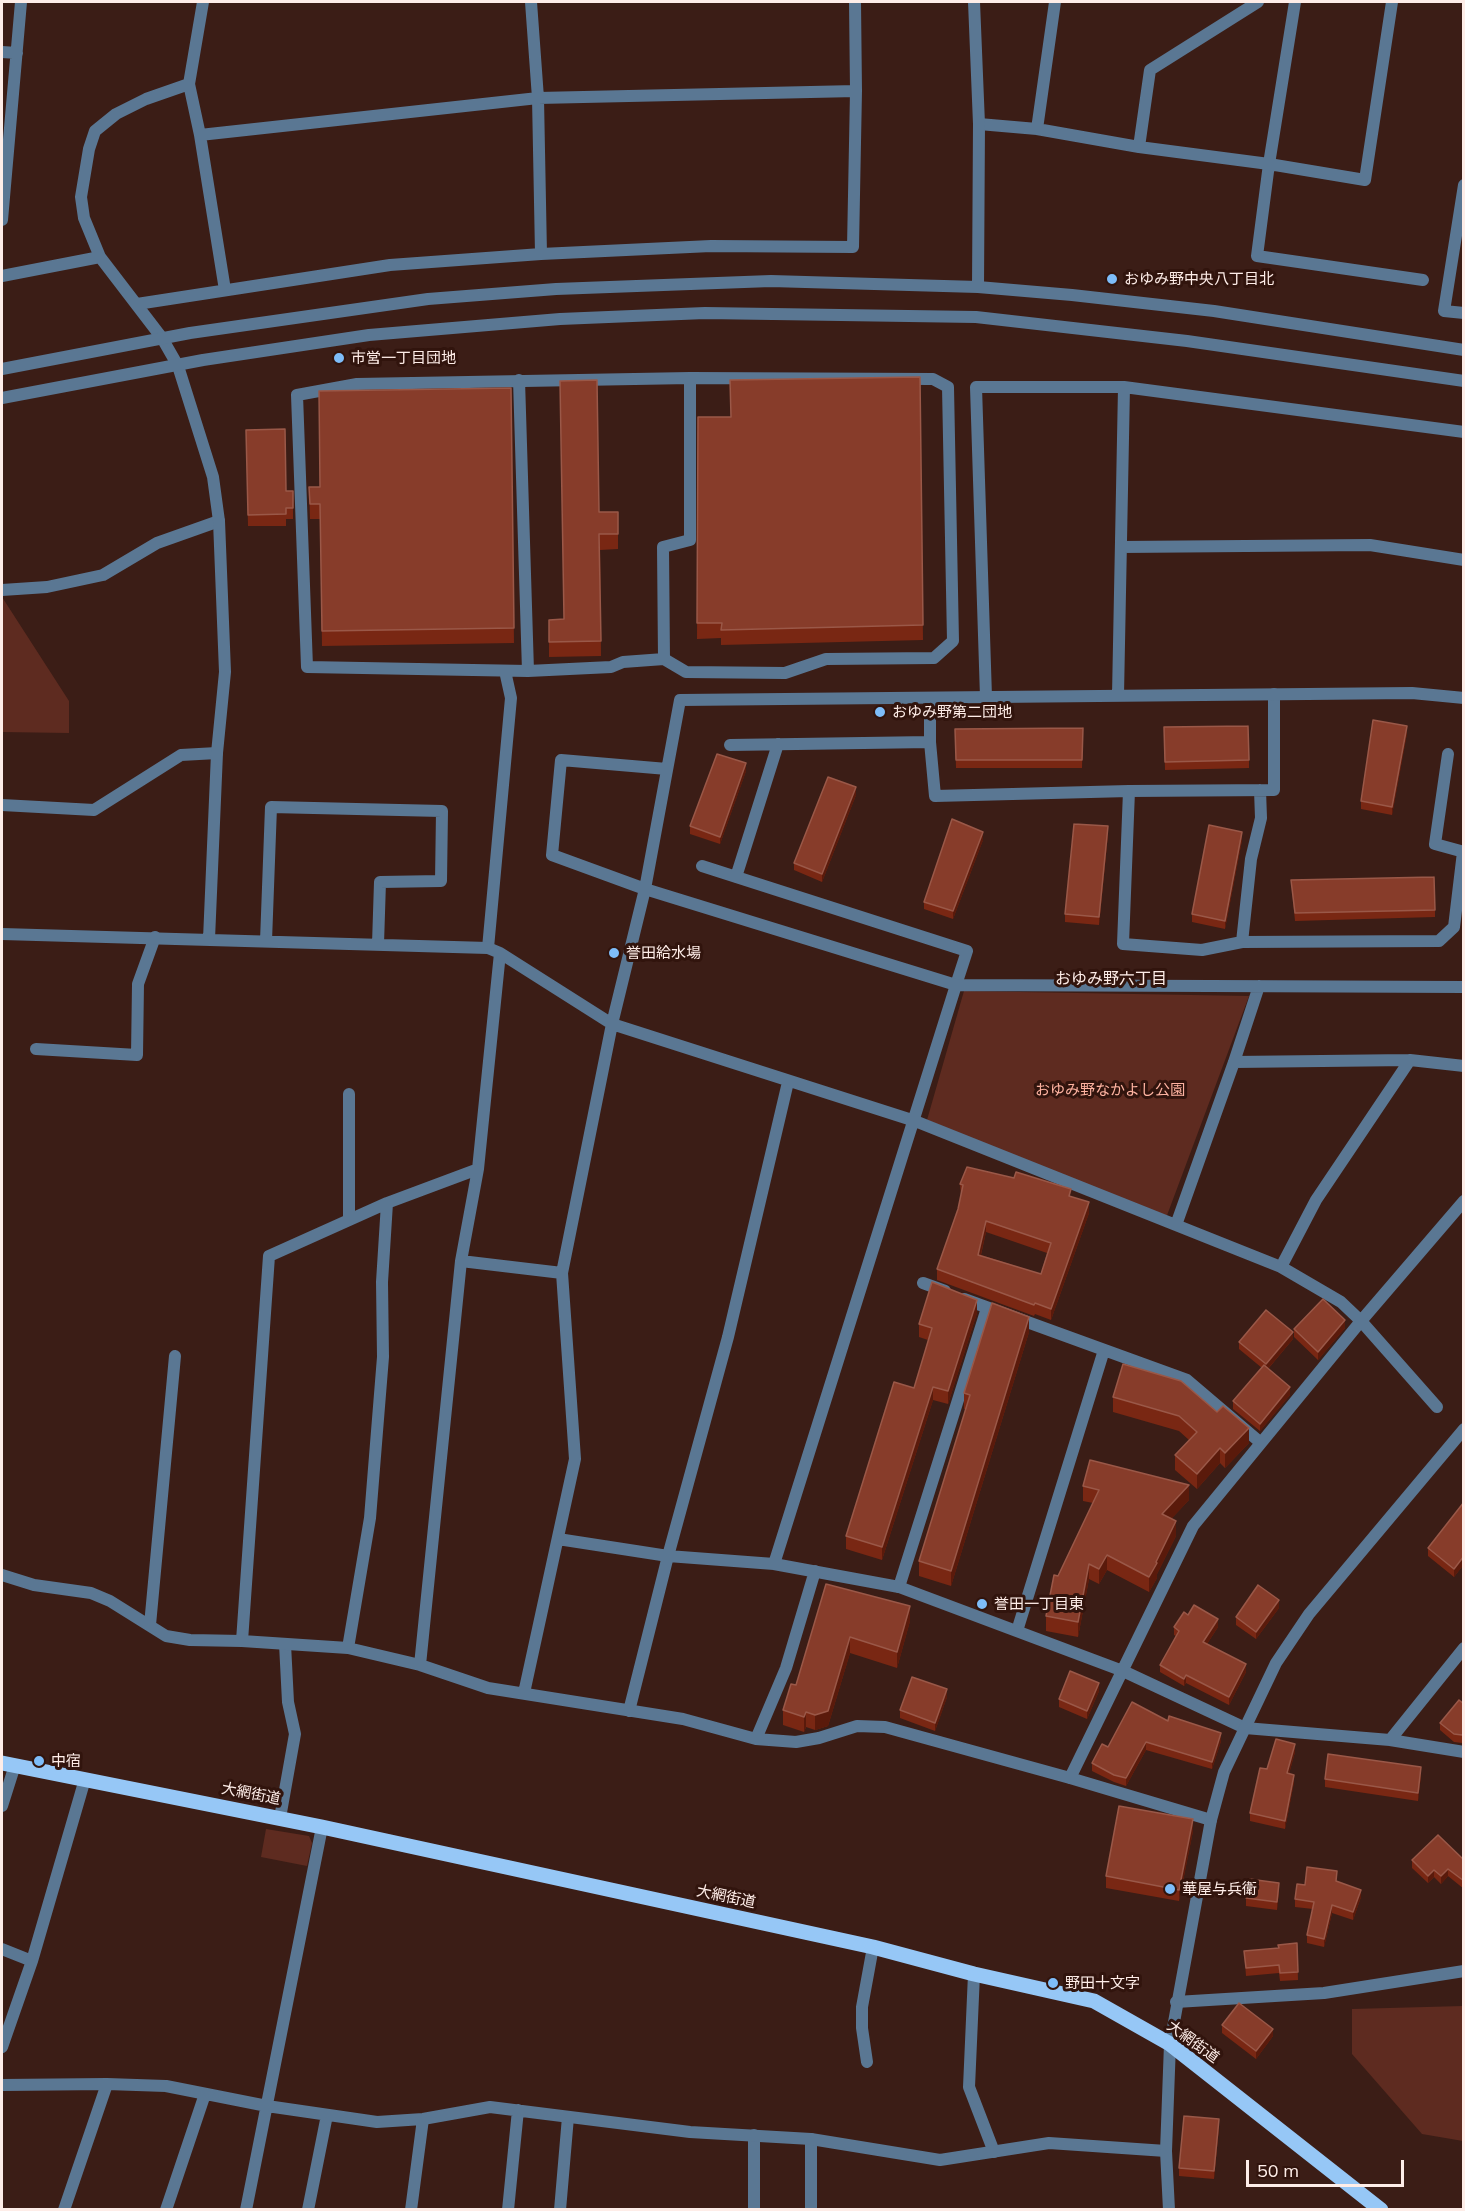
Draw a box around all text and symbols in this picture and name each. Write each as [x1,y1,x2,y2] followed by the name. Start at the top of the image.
[1124,270,1274,288] place label: おゆみ野中央八丁目北
[1105,272,1119,286] marker: おゆみ野中央八丁目北
[351,349,456,367] place label: 市営一丁目団地
[332,351,346,365] marker: 市営一丁目団地
[892,703,1012,721] place label: おゆみ野第二団地
[873,705,887,719] marker: おゆみ野第二団地
[626,944,701,962] place label: 誉田給水場
[607,946,621,960] marker: 誉田給水場
[1055,969,1167,989] district label: おゆみ野六丁目
[1035,1081,1185,1099] park label: おゆみ野なかよし公園
[994,1595,1084,1613] place label: 誉田一丁目東
[975,1597,989,1611] marker: 誉田一丁目東
[51,1752,81,1770] place label: 中宿
[32,1754,46,1768] marker: 中宿
[220,1779,282,1809] street label: 大網街道
[1182,1880,1257,1898] place label: 華屋与兵衛
[695,1882,757,1912] street label: 大網街道
[1163,1882,1177,1896] marker: 華屋与兵衛
[1065,1974,1140,1992] place label: 野田十文字
[1046,1976,1060,1990] marker: 野田十文字
[1163,2017,1223,2067] street label: 大網街道
[1249,2148,1406,2186] scale bar
[1257,2159,1299,2182] text: 50 m

